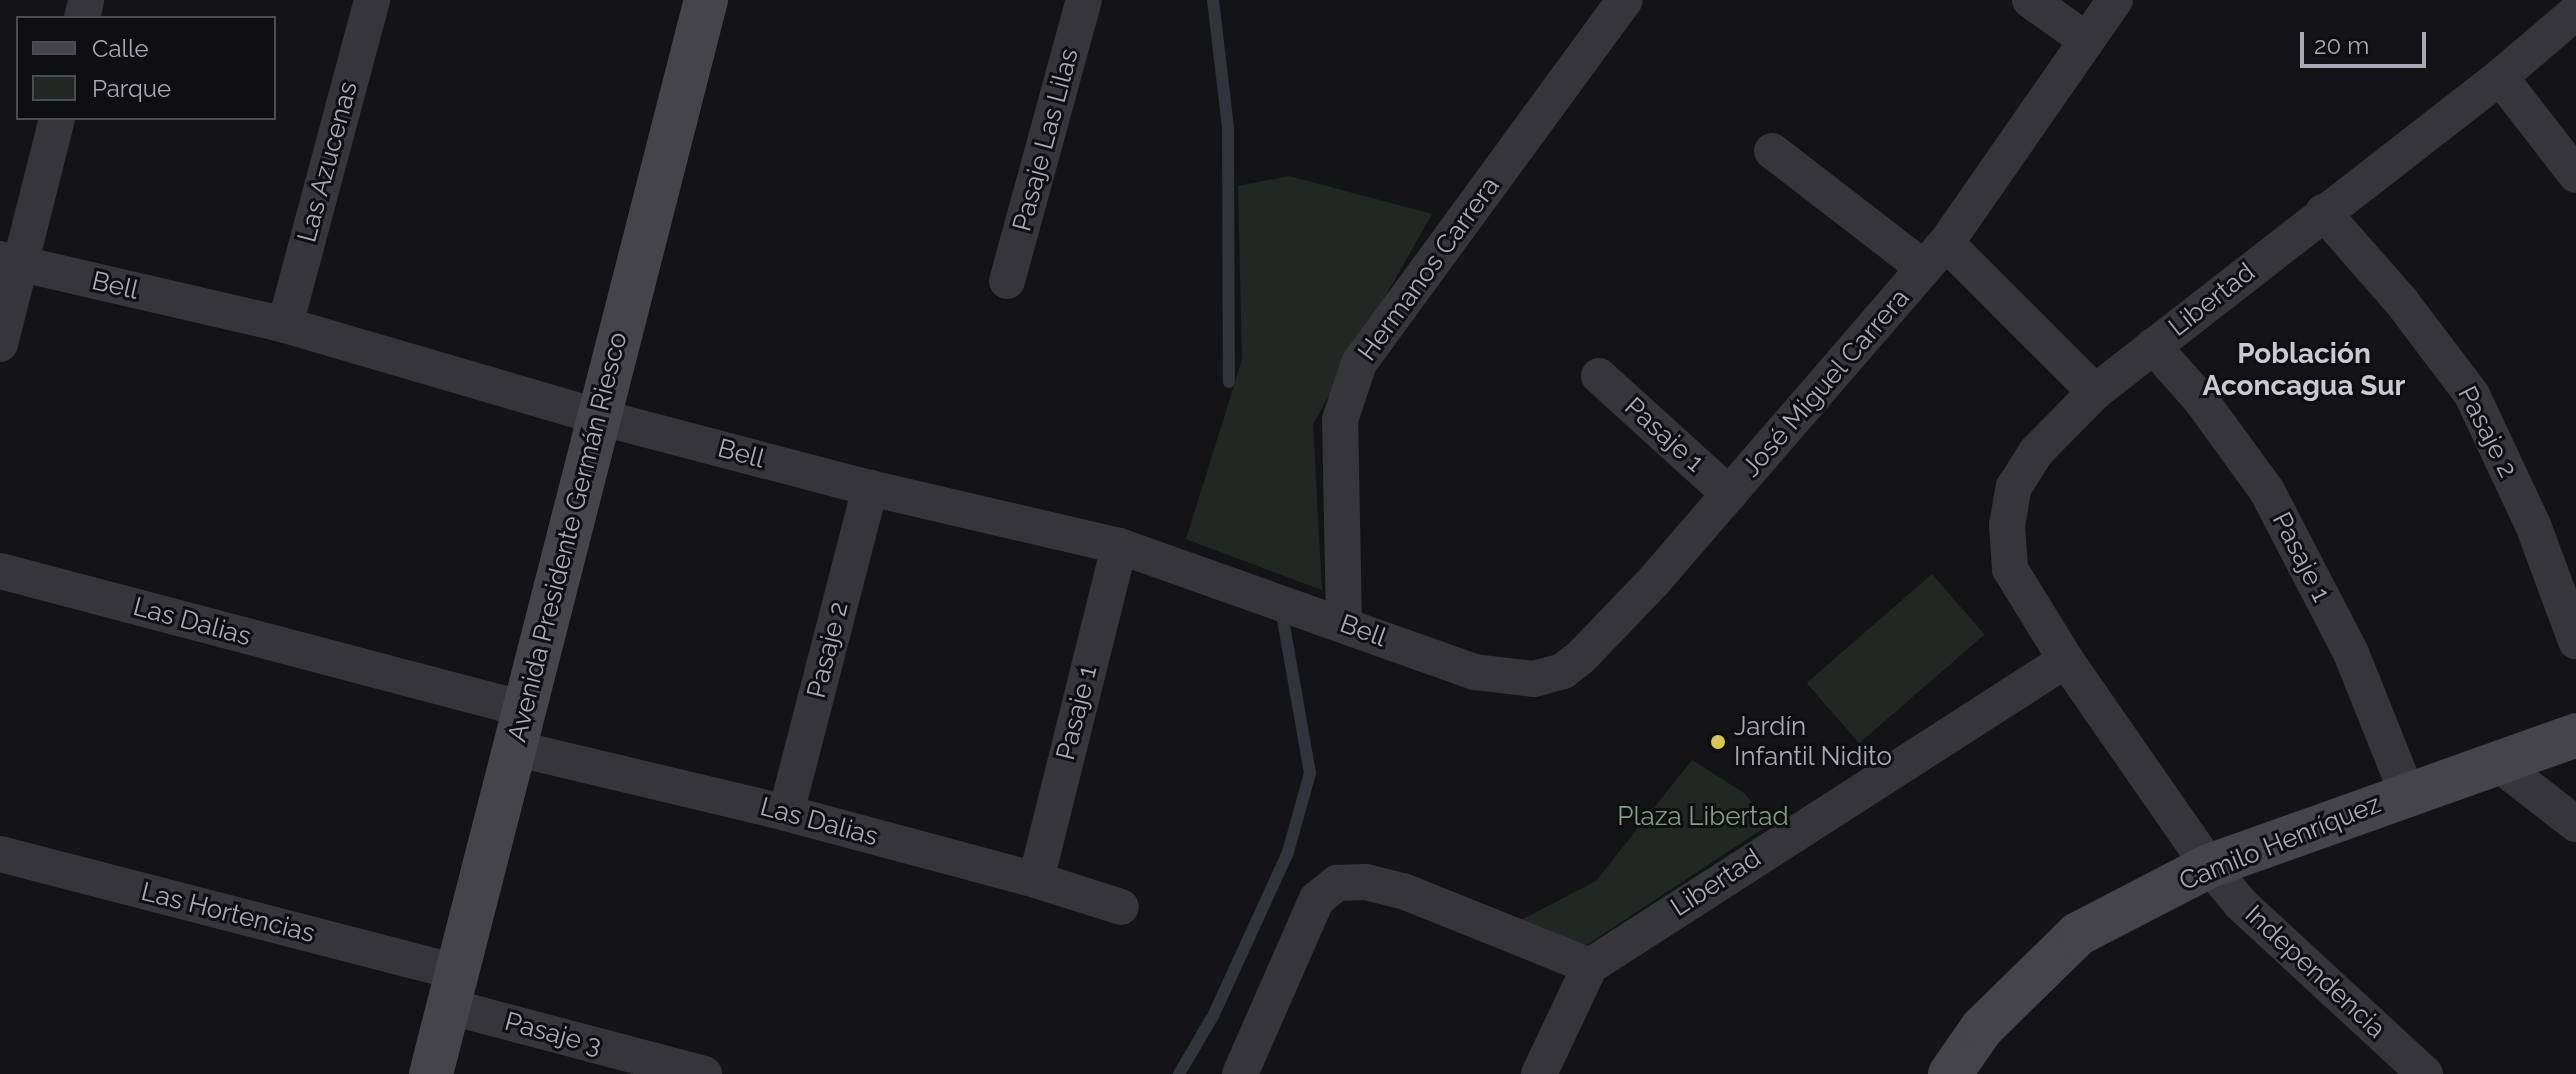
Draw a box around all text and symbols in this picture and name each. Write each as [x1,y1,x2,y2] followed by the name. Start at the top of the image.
[16,16,276,120] legend
[2304,16,2430,66] scale bar
[2314,31,2369,60] text: 20 m
[92,34,149,63] text: Calle
[1007,45,1085,235] street label: Pasaje Las Lilas
[92,74,171,103] text: Parque
[291,78,365,246] street label: Las Azucenas
[1352,171,1506,367] street label: Hermanos Carrera
[2163,257,2261,343] street label: Libertad
[89,266,141,306] street label: Bell
[1736,282,1916,484] street label: José Miguel Carrera
[502,329,634,745] street label: Avenida Presidente Germán Riesco
[2203,337,2405,403] district label: Población Aconcagua Sur
[2451,381,2523,483] street label: Pasaje 2
[1618,391,1710,479] street label: Pasaje 1
[714,433,768,475] street label: Bell
[2265,507,2337,607] street label: Pasaje 1
[130,591,254,653] street label: Las Dalias
[801,599,855,701] street label: Pasaje 2
[1336,608,1390,654] street label: Bell
[1050,663,1104,763] street label: Pasaje 1
[1734,711,1893,772] place label: Jardín Infantil Nidito
[1709,733,1727,751] marker: Jardín Infantil Nidito
[2175,788,2385,898] street label: Camilo Henríquez
[757,791,881,853] street label: Las Dalias
[1617,801,1789,833] park label: Plaza Libertad
[1665,843,1767,923] street label: Libertad
[138,876,318,950] street label: Las Hortencias
[2238,899,2392,1045] street label: Independencia
[501,1006,605,1062] street label: Pasaje 3

